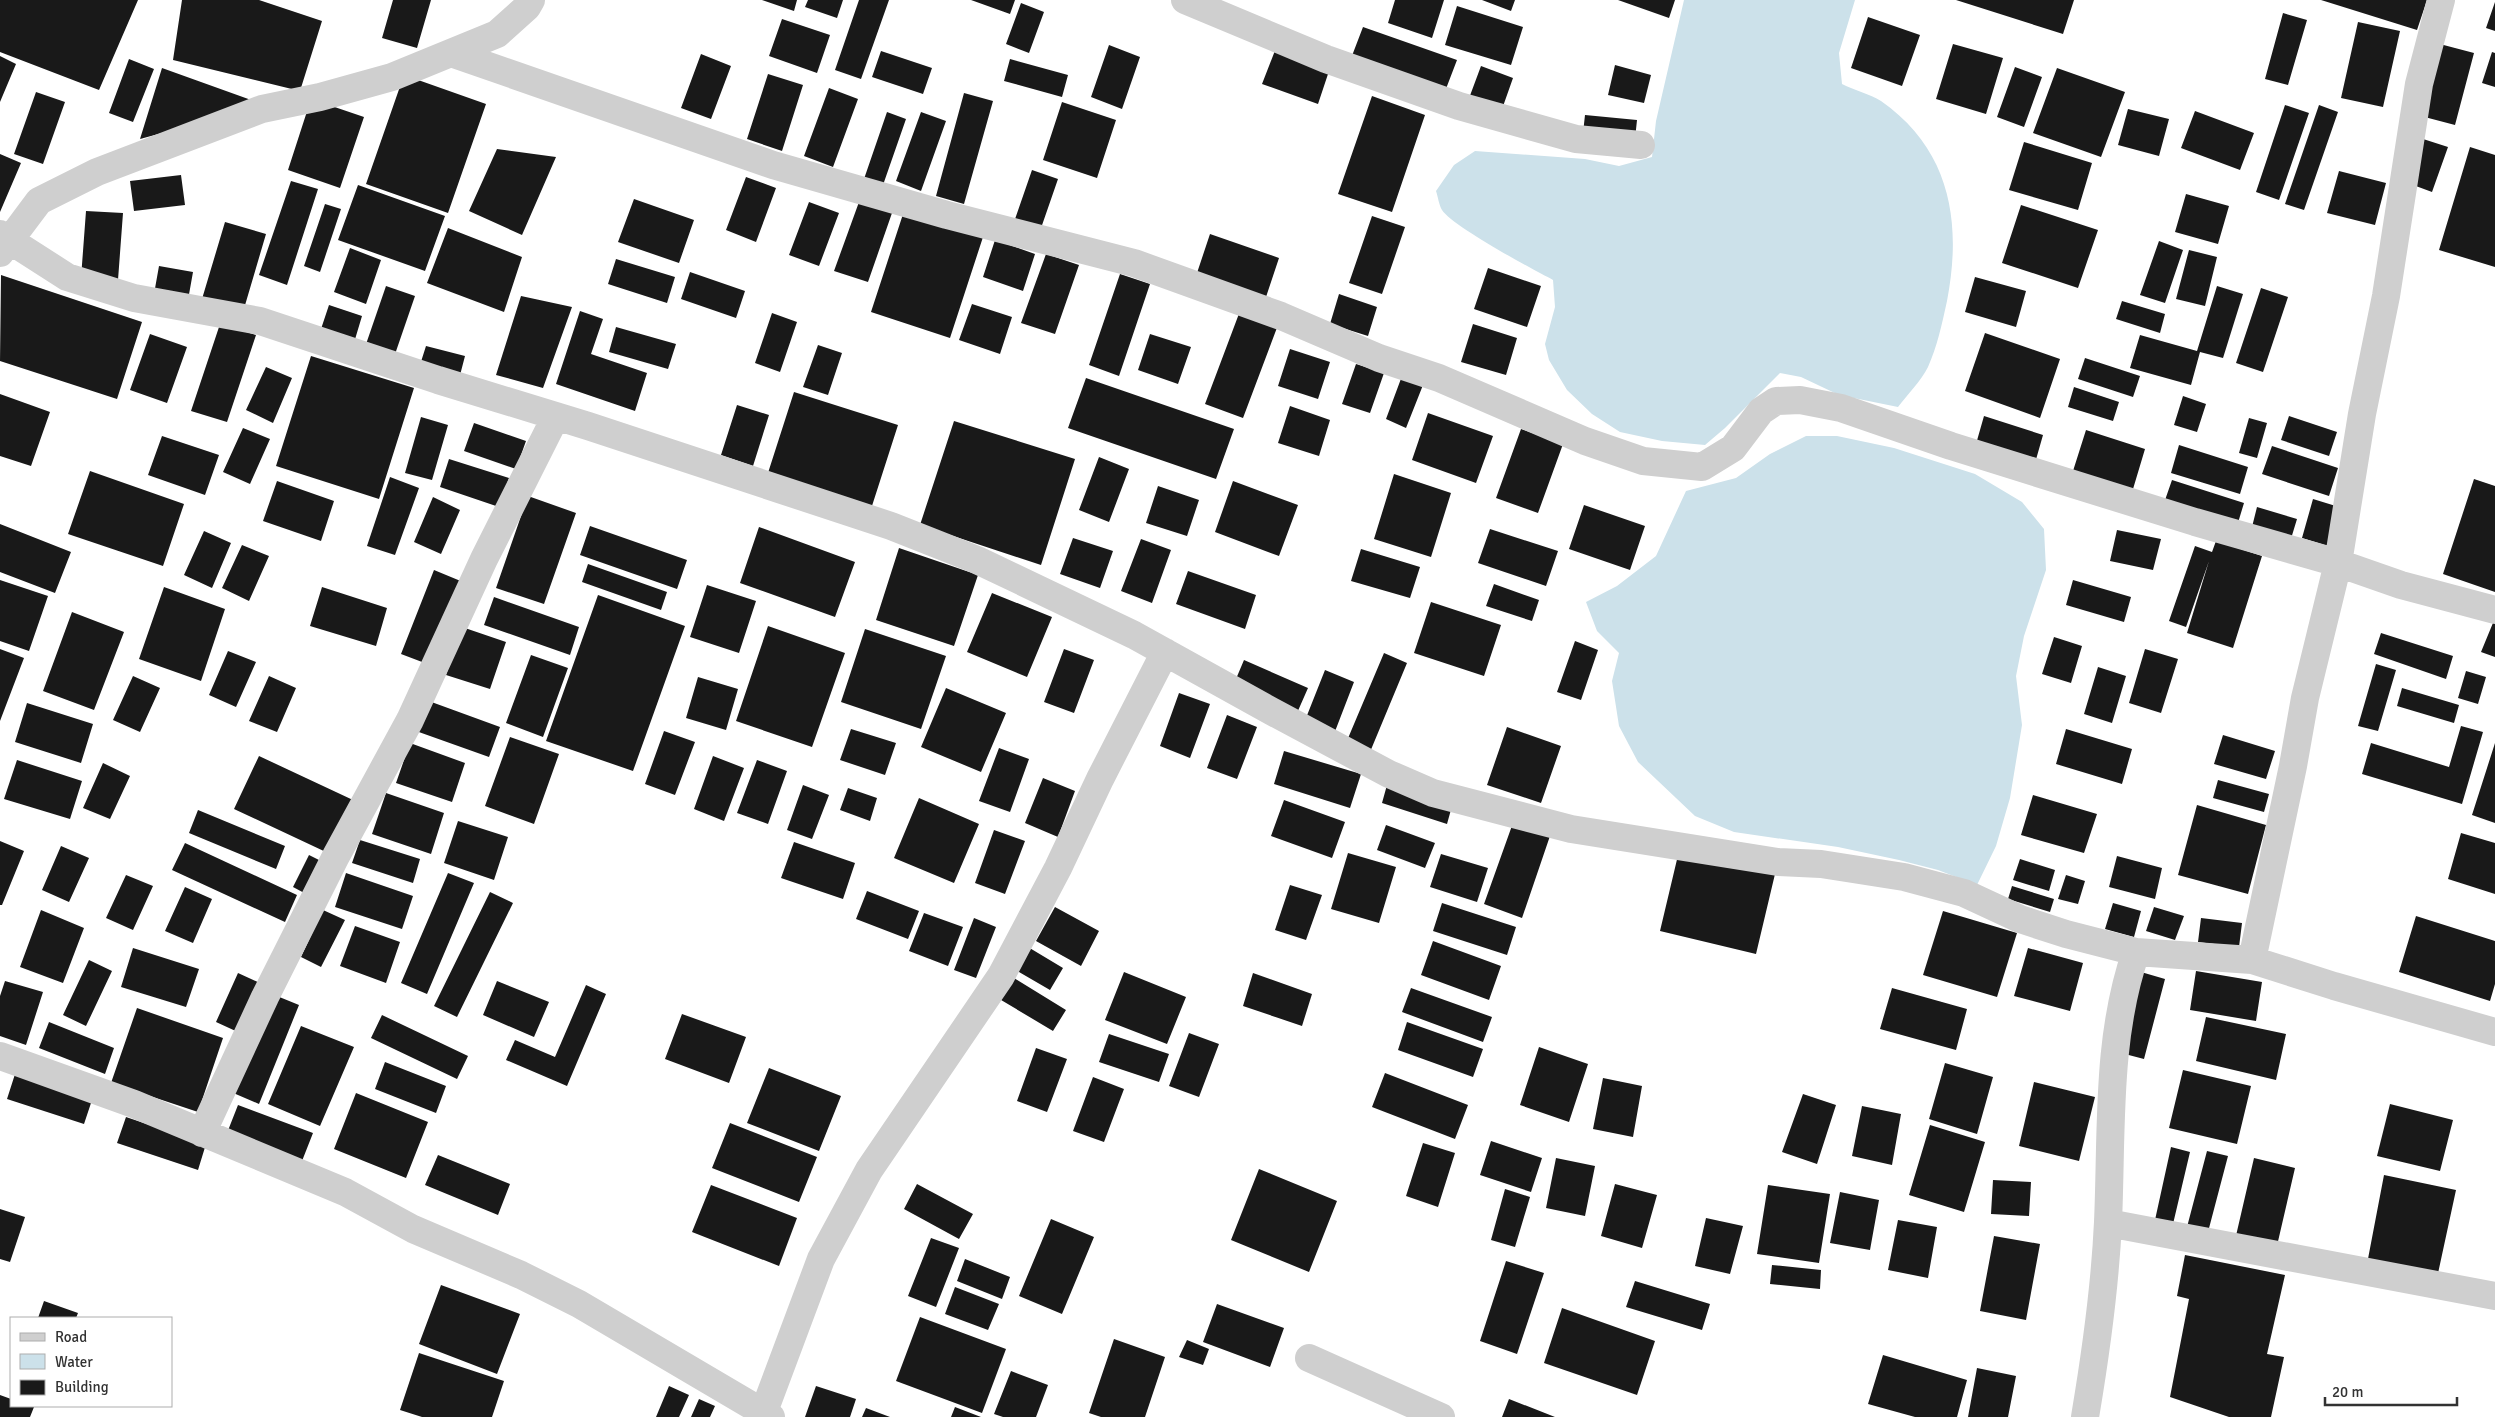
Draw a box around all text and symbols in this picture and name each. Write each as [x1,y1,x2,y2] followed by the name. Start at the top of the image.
[10,1317,172,1407] legend
[55,1328,87,1346] text: Road
[55,1353,93,1371] text: Water
[2325,1374,2458,1406] scale bar
[55,1378,109,1396] text: Building
[2332,1383,2363,1401] text: 20 m

